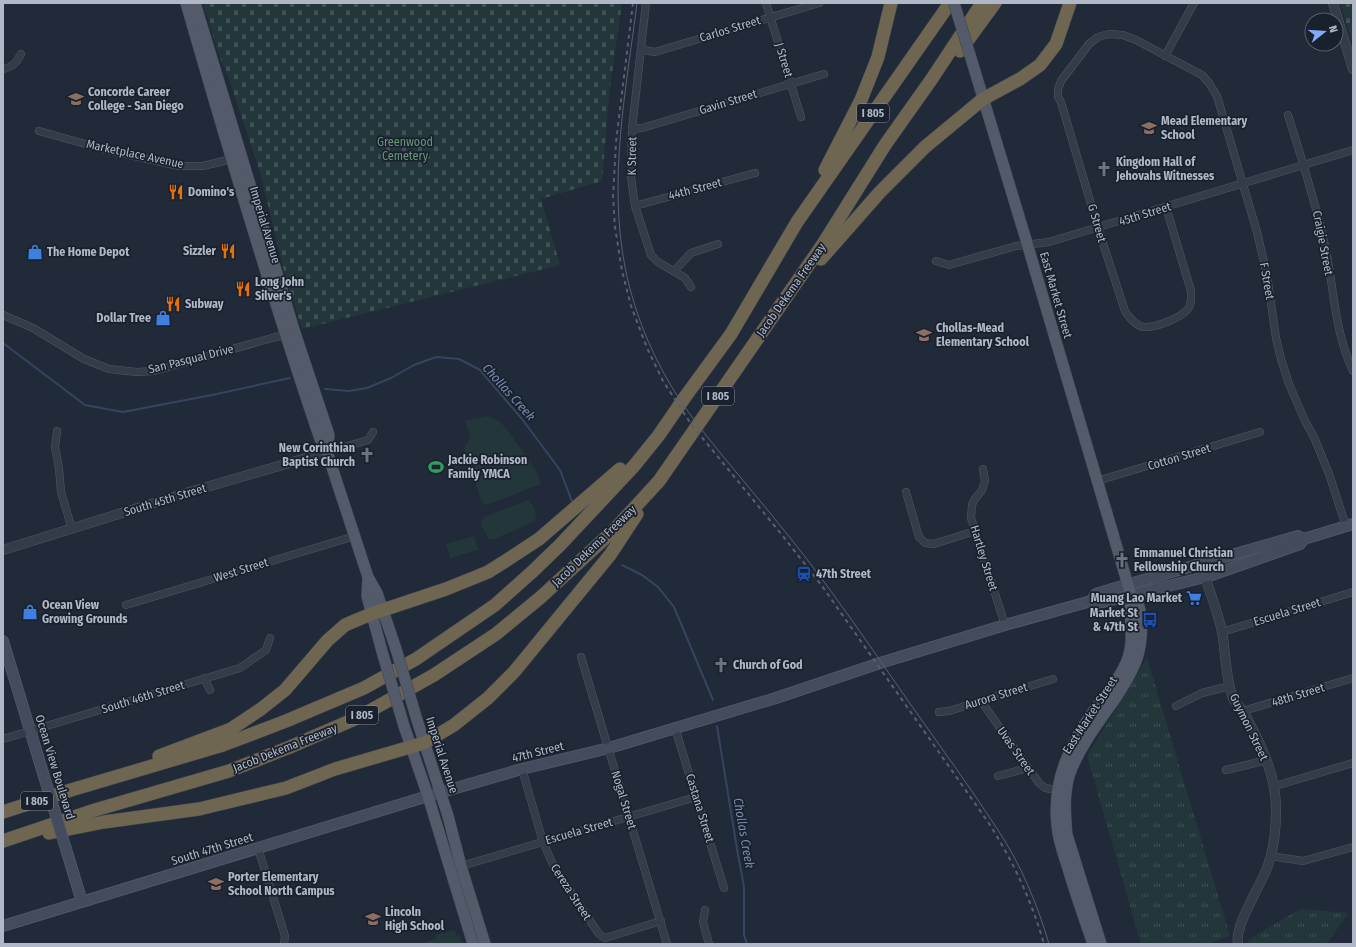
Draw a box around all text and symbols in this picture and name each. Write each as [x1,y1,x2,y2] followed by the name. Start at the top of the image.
[1304,12,1344,52] north arrow
[698,13,762,45] street label: Carlos Street
[1326,24,1340,34] text: N
[772,41,796,79] street label: J Street
[88,85,184,113] place label: Concorde Career College - San Diego
[697,87,759,117] street label: Gavin Street
[67,90,85,108] school or university icon: Concorde Career College - San Diego
[857,104,889,122] road number: I 805
[1161,114,1247,142] place label: Mead Elementary School
[1140,119,1158,137] school or university icon: Mead Elementary School
[377,135,433,163] park label: Greenwood Cemetery
[625,136,639,175] street label: K Street
[85,137,185,171] street label: Marketplace Avenue
[1115,155,1215,183] place label: Kingdom Hall of Jehovahs Witnesses
[1095,160,1113,178] church icon: Kingdom Hall of Jehovahs Witnesses
[667,175,723,203] street label: 44th Street
[167,183,185,201] restaurant icon: Domino's
[188,185,235,199] place label: Domino's
[247,185,283,265] street label: Imperial Avenue
[1117,199,1173,229] street label: 45th Street
[1085,202,1109,244] street label: G Street
[1310,209,1336,277] street label: Craigie Street
[753,240,829,340] street label: Jacob Dekema Freeway
[219,242,237,260] restaurant icon: Sizzler
[26,243,44,261] shop icon: The Home Depot
[183,244,217,258] place label: Sizzler
[47,245,130,259] place label: The Home Depot
[1037,250,1075,340] street label: East Market Street
[1257,261,1277,301] street label: F Street
[255,275,304,303] place label: Long John Silver's
[234,280,252,298] restaurant icon: Long John Silver's
[164,295,182,313] restaurant icon: Subway
[185,297,224,311] place label: Subway
[154,309,172,327] shop icon: Dollar Tree
[96,311,151,325] place label: Dollar Tree
[936,321,1030,349] place label: Chollas-Mead Elementary School
[915,326,933,344] school or university icon: Chollas-Mead Elementary School
[147,342,235,376] street label: San Pasqual Drive
[480,361,539,424] water label: Chollas Creek
[702,387,734,405] road number: I 805
[279,441,355,469] place label: New Corinthian Baptist Church
[1146,441,1212,473] street label: Cotton Street
[358,446,376,464] church icon: New Corinthian Baptist Church
[447,453,527,481] place label: Jackie Robinson Family YMCA
[427,458,445,476] sports icon: Jackie Robinson Family YMCA
[122,481,208,519] street label: South 45th Street
[549,502,639,590] street label: Jacob Dekema Freeway
[967,524,1001,593] street label: Hartley Street
[1134,546,1233,574] place label: Emmanuel Christian Fellowship Church
[1113,551,1131,569] church icon: Emmanuel Christian Fellowship Church
[212,555,270,585] street label: West Street
[795,565,813,583] station icon: 47th Street
[816,567,872,581] place label: 47th Street
[1185,589,1203,607] supermarket icon: Muang Lao Market
[1091,591,1183,605] place label: Muang Lao Market
[1252,595,1322,629] street label: Escuela Street
[42,598,128,626] place label: Ocean View Growing Grounds
[21,603,39,621] shop icon: Ocean View Growing Grounds
[1090,606,1139,634] place label: Market St & 47th St
[1141,611,1159,629] bus stop icon: Market St & 47th St
[712,656,730,674] church icon: Church of God
[733,658,803,672] place label: Church of God
[1060,674,1120,756] street label: East Market Street
[100,678,186,716] street label: South 46th Street
[963,680,1029,712] street label: Aurora Street
[1270,680,1326,710] street label: 48th Street
[1227,691,1271,763] street label: Guymon Street
[346,706,378,724] road number: I 805
[32,713,78,821] street label: Ocean View Boulevard
[423,715,461,795] street label: Imperial Avenue
[231,720,340,775] street label: Jacob Dekema Freeway
[994,724,1038,778] street label: Uvas Street
[511,739,565,765] street label: 47th Street
[608,769,640,831] street label: Nogal Street
[683,772,717,844] street label: Castana Street
[21,792,53,810] road number: I 805
[730,797,758,870] water label: Chollas Creek
[544,815,614,847] street label: Escuela Street
[169,830,255,868] street label: South 47th Street
[548,861,594,923] street label: Cereza Street
[228,870,335,898] place label: Porter Elementary School North Campus
[207,875,225,893] school or university icon: Porter Elementary School North Campus
[385,905,445,933] place label: Lincoln High School
[364,910,382,928] school or university icon: Lincoln High School

